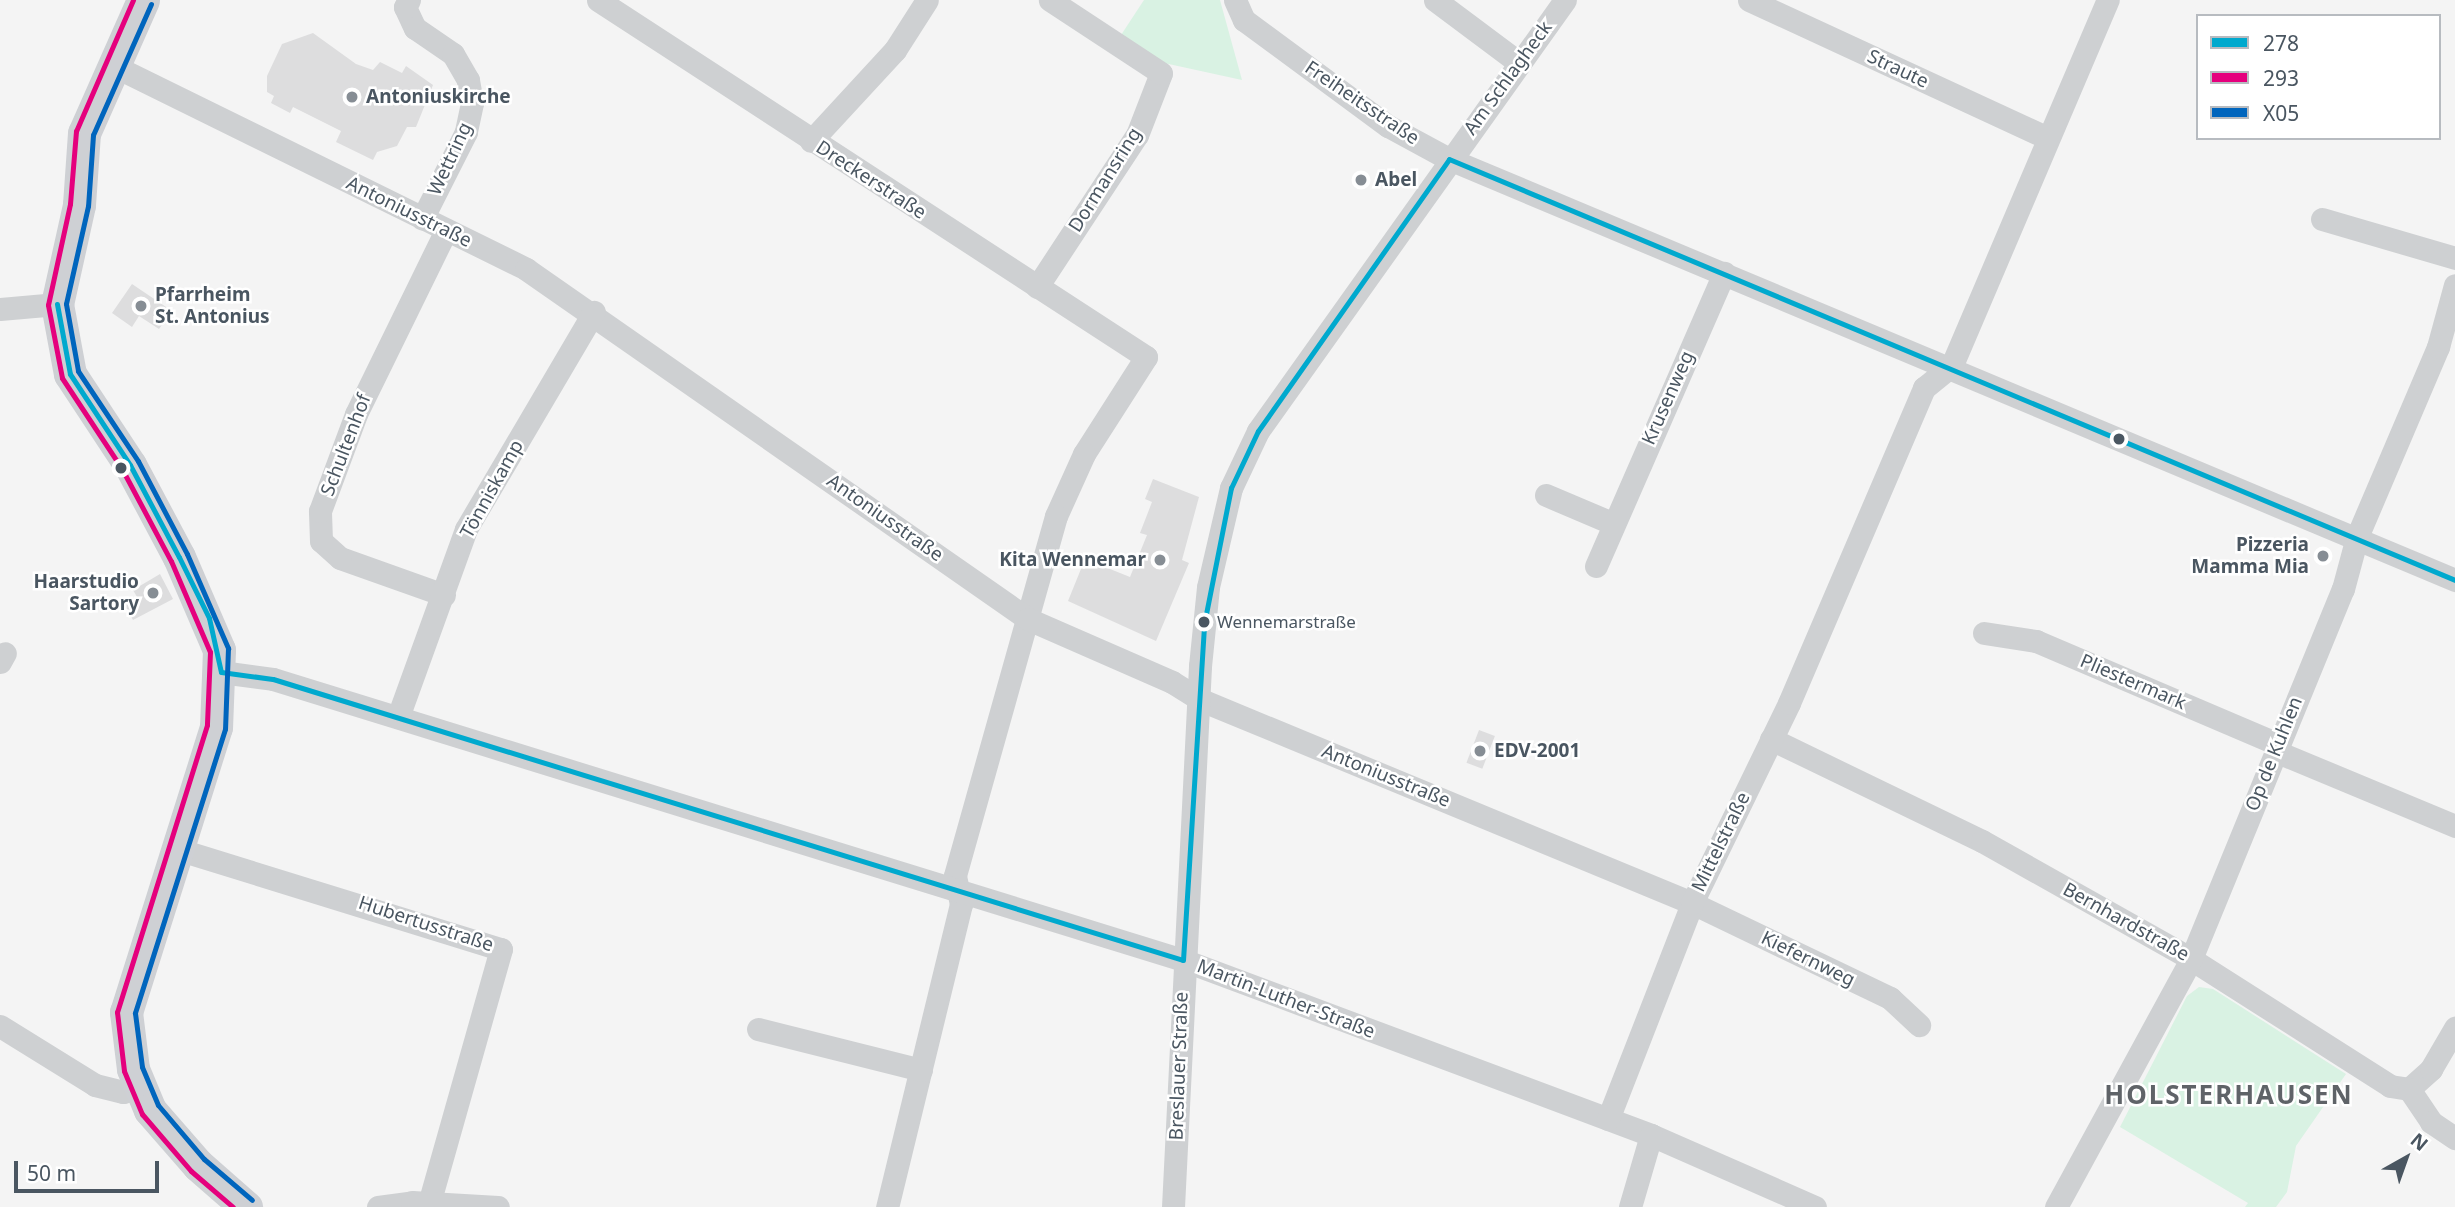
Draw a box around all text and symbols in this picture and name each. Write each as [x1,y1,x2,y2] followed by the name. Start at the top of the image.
[2196,14,2441,140] legend
[1459,17,1557,139] street label: Am Schlagheck
[2263,29,2299,57] text: 278
[1864,45,1932,93] street label: Straute
[1300,56,1424,150] street label: Freiheitsstraße
[2263,64,2299,92] text: 293
[366,86,511,108] place label: Antoniuskirche
[344,89,360,105] marker: Antoniuskirche
[2263,99,2299,127] text: X05
[423,119,477,199] street label: Wettring
[1064,124,1146,236] street label: Dormansring
[812,136,930,224] street label: Dreckerstraße
[1375,169,1417,191] place label: Abel
[343,172,475,252] street label: Antoniusstraße
[1353,172,1369,188] marker: Abel
[155,284,270,328] place label: Pfarrheim St. Antonius
[133,298,149,314] marker: Pfarrheim St. Antonius
[1637,348,1699,448] street label: Krusenweg
[316,391,376,499] street label: Schultenhof
[2112,432,2126,446] unlabelled marker
[456,436,528,542] street label: Tönniskamp
[114,461,128,475] unlabelled marker
[823,470,947,566] street label: Antoniusstraße
[2191,534,2309,578] place label: Pizzeria Mamma Mia
[2315,548,2331,564] marker: Pizzeria Mamma Mia
[999,549,1146,571] place label: Kita Wennemar
[1152,552,1168,568] marker: Kita Wennemar
[34,571,139,615] place label: Haarstudio Sartory
[145,585,161,601] marker: Haarstudio Sartory
[1217,612,1356,632] place label: Wennemarstraße
[1197,615,1211,629] marker: Wennemarstraße
[2077,649,2189,715] street label: Pliestermark
[2241,693,2307,815] street label: Op de Kuhlen
[1318,740,1454,812] street label: Antoniusstraße
[1494,740,1580,762] place label: EDV-2001
[1472,743,1488,759] marker: EDV-2001
[1687,788,1755,896] street label: Mittelstraße
[2059,878,2193,966] street label: Bernhardstraße
[356,891,496,957] street label: Hubertusstraße
[1757,926,1859,992] street label: Kiefernweg
[1194,955,1378,1043] street label: Martin-Luther-Straße
[1165,991,1193,1141] street label: Breslauer Straße
[2106,1079,2352,1111] district label: HOLSTERHAUSEN
[2371,1123,2441,1193] north arrow
[2405,1127,2434,1157] text: N
[18,1148,163,1192] scale bar
[27,1159,76,1187] text: 50 m

